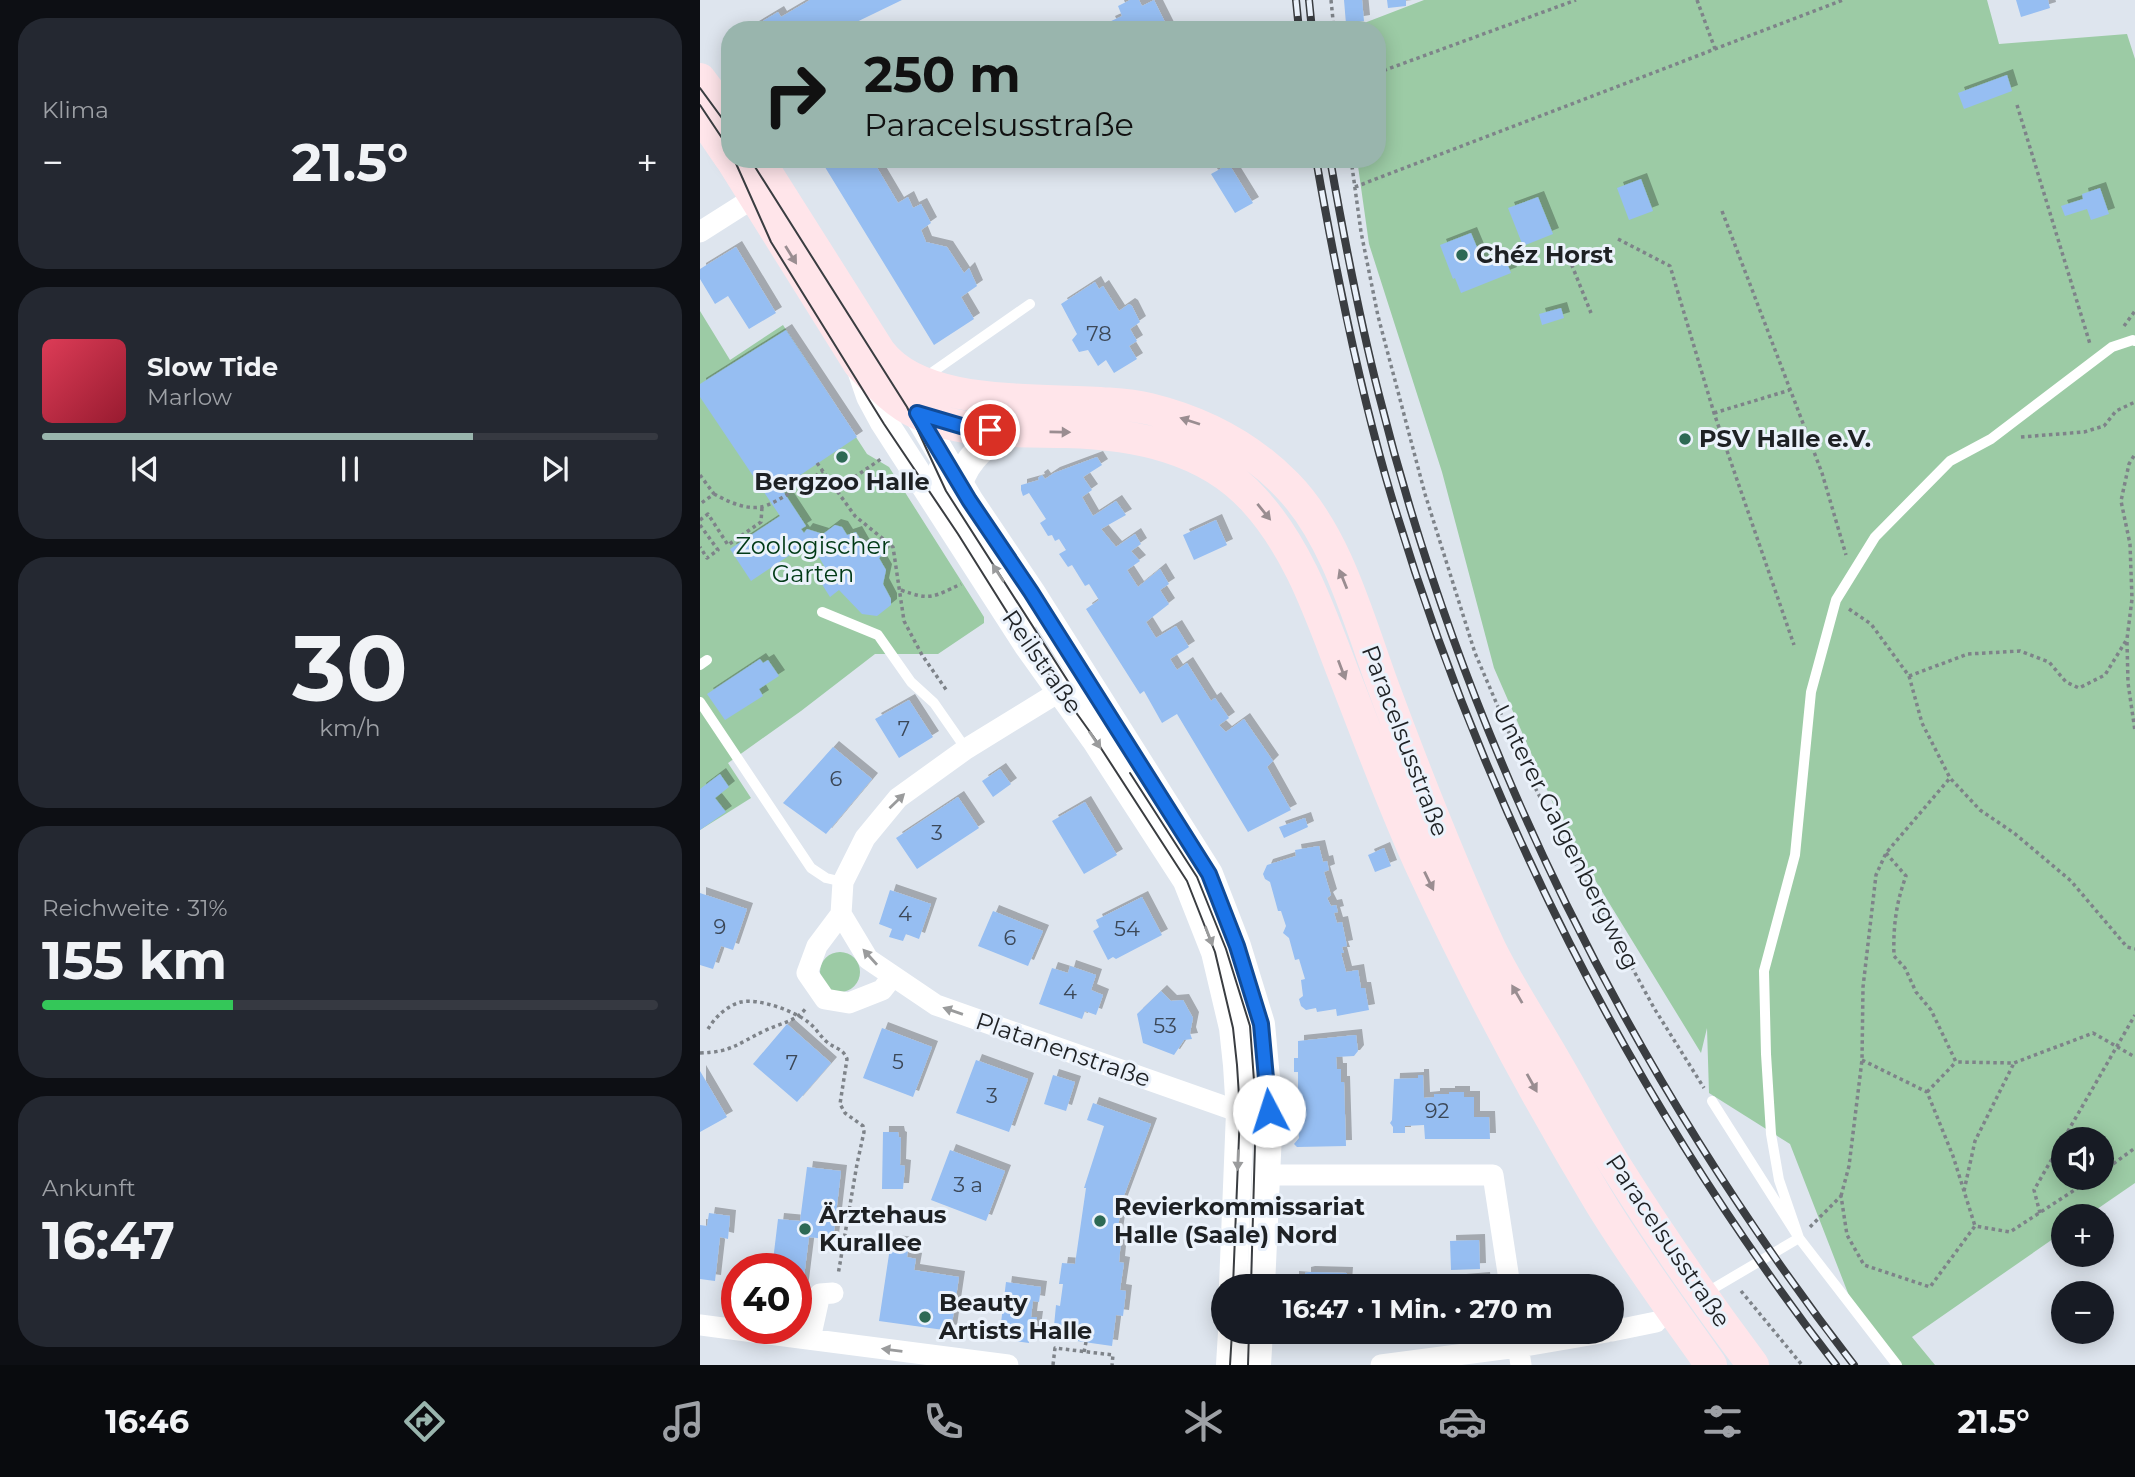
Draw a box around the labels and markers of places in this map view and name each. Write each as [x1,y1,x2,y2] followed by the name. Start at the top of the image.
[1476,240,1614,269] place label: Chéz Horst
[1454,247,1470,263] marker: Chéz Horst
[960,400,1020,460] pin
[1699,424,1871,453] place label: PSV Halle e.V.
[1677,431,1693,447] marker: PSV Halle e.V.
[834,449,850,465] marker: Bergzoo Halle
[754,467,930,496] place label: Bergzoo Halle
[1114,1192,1366,1249] place label: Revierkommissariat Halle (Saale) Nord
[818,1200,947,1257] place label: Ärztehaus Kurallee
[1092,1213,1108,1229] marker: Revierkommissariat Halle (Saale) Nord
[797,1221,813,1237] marker: Ärztehaus Kurallee
[938,1288,1092,1345] place label: Beauty Artists Halle
[917,1309,933,1325] marker: Beauty Artists Halle

